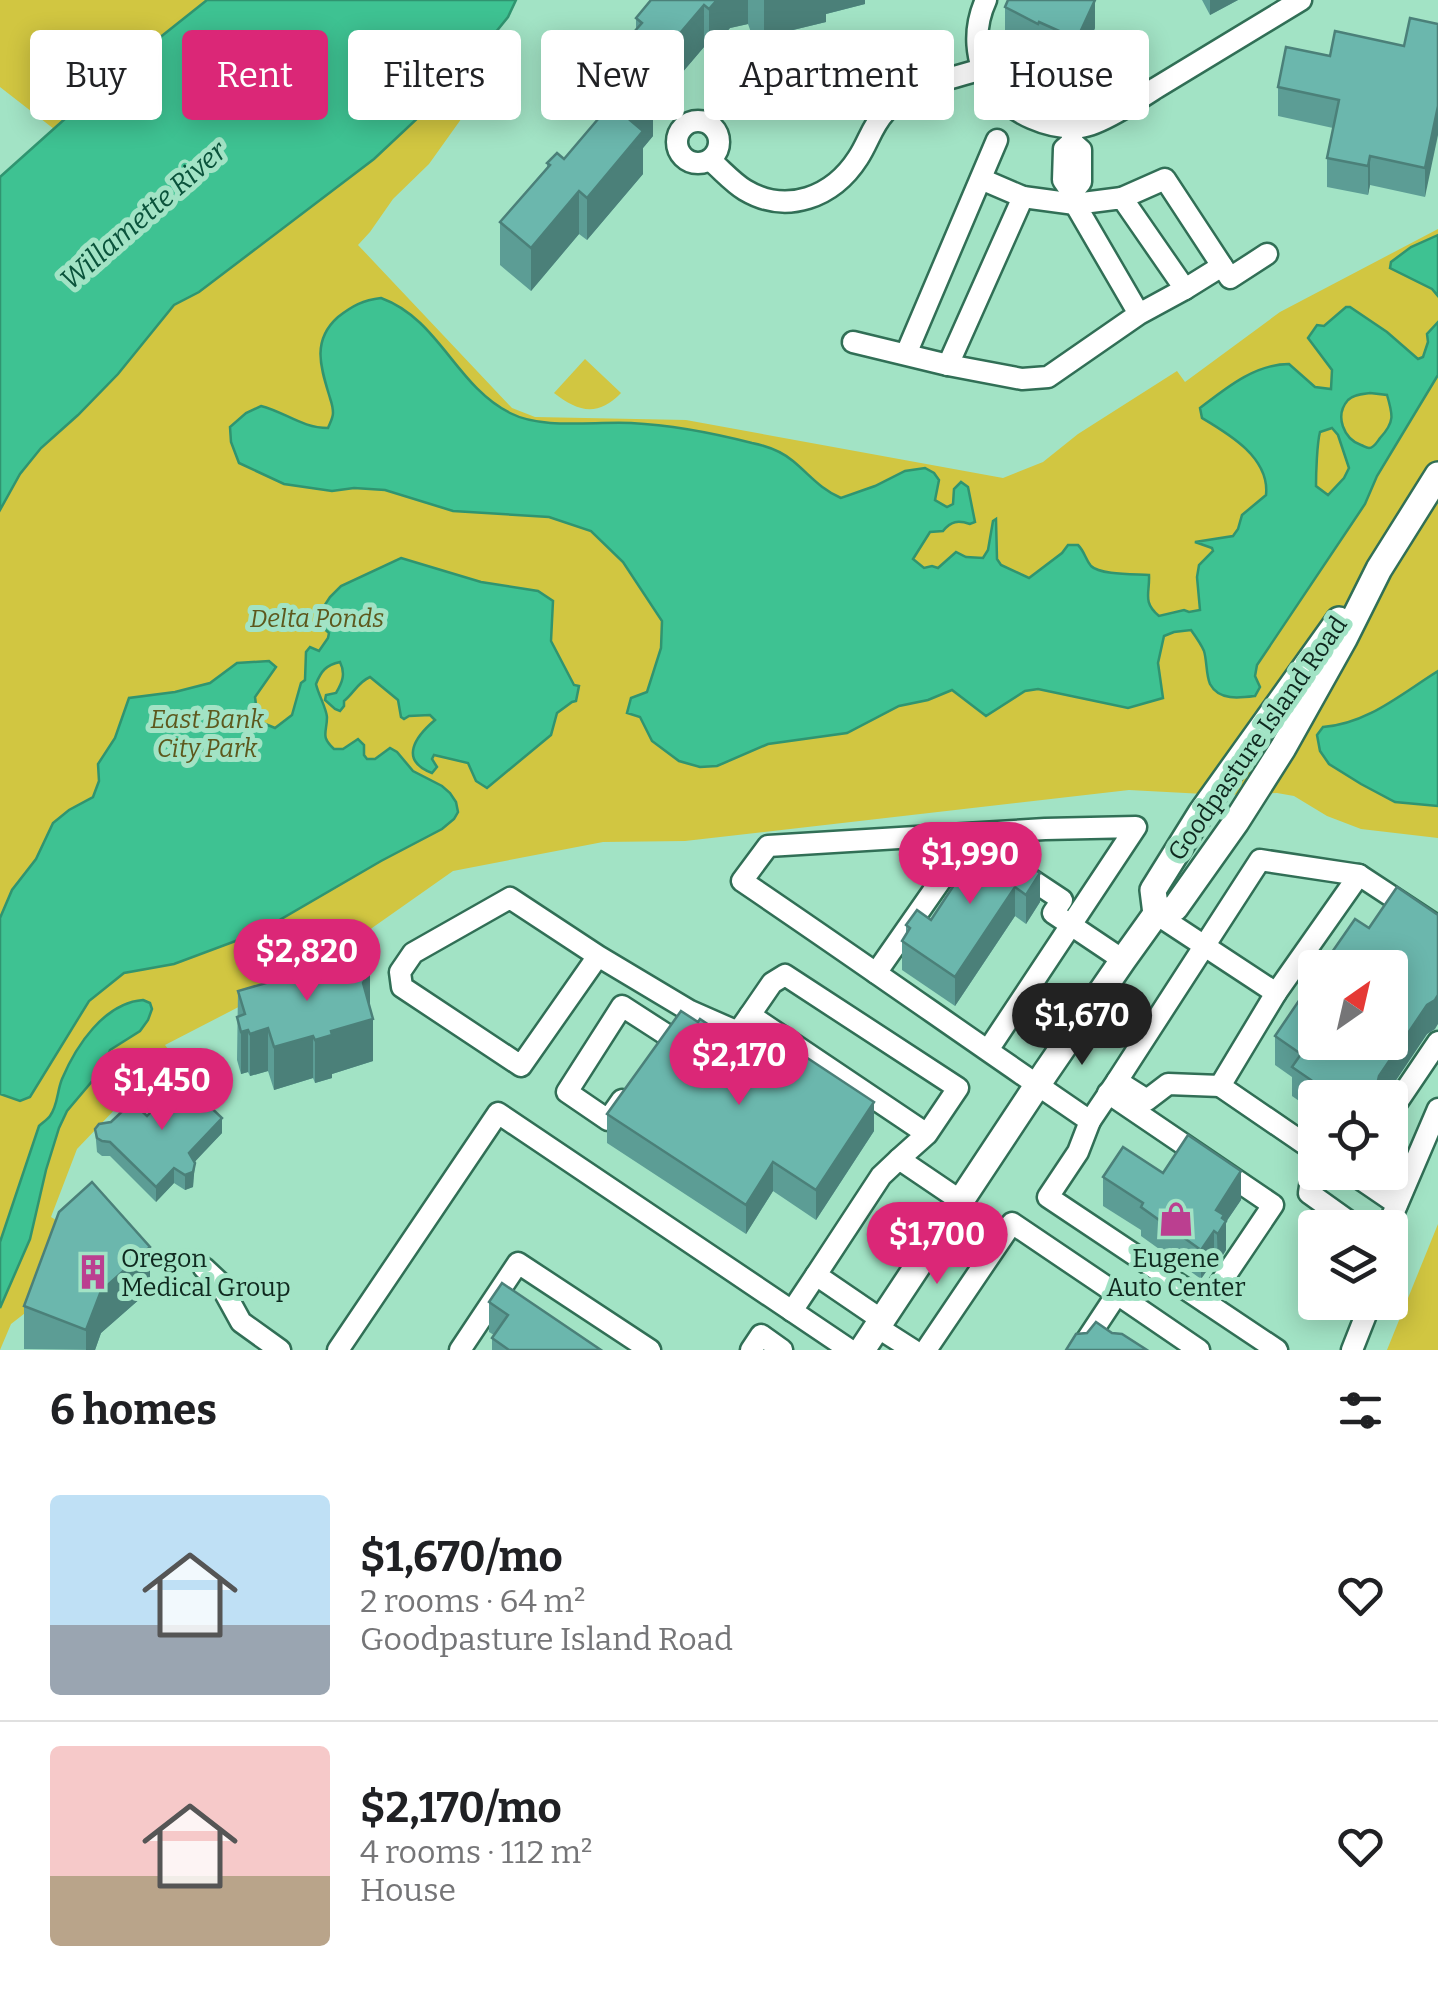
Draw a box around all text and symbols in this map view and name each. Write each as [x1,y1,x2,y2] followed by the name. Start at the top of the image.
[30,30,162,120] chip: Buy
[182,30,328,120] chip: Rent
[348,30,521,120] chip: Filters
[541,30,684,120] chip: New
[704,30,954,120] chip: Apartment
[974,30,1149,120] chip: House
[54,133,234,296] water label: Willamette River
[250,604,384,634] park label: Delta Ponds
[1162,610,1354,867] street label: Goodpasture Island Road
[150,705,264,764] park label: East Bank City Park
[889,822,1051,907] pin: $1,990
[921,835,1019,873] text: $1,990
[226,919,388,1004] pin: $2,820
[256,932,358,970] text: $2,820
[1298,950,1408,1060] north arrow
[1298,950,1408,1320] map controls
[1001,983,1163,1068] pin: $1,670
[1034,996,1130,1034] text: $1,670
[658,1023,820,1108] pin: $2,170
[691,1036,787,1074] text: $2,170
[81,1048,243,1133] pin: $1,450
[113,1061,211,1099] text: $1,450
[1298,1080,1408,1190] button: locate
[1157,1200,1195,1238] shop icon: Eugene Auto Center
[856,1202,1018,1287] pin: $1,700
[1298,1210,1408,1320] button: layers
[889,1215,985,1253] text: $1,700
[121,1244,291,1303] place label: Oregon Medical Group
[1107,1244,1245,1303] place label: Eugene Auto Center
[74,1253,112,1291] building icon: Oregon Medical Group
[1333,1383,1388,1438] icon: filters
[50,1385,217,1435] text: 6 homes
[360,1532,563,1582] text: $1,670/mo
[130,1535,250,1655] icon: home
[1333,1568,1388,1623] icon: heart
[360,1582,585,1620] text: 2 rooms · 64 m²
[360,1620,733,1658] text: Goodpasture Island Road
[360,1783,562,1833] text: $2,170/mo
[130,1786,250,1906] icon: home
[1333,1819,1388,1874] icon: heart
[360,1833,592,1871] text: 4 rooms · 112 m²
[360,1871,456,1909] text: House

